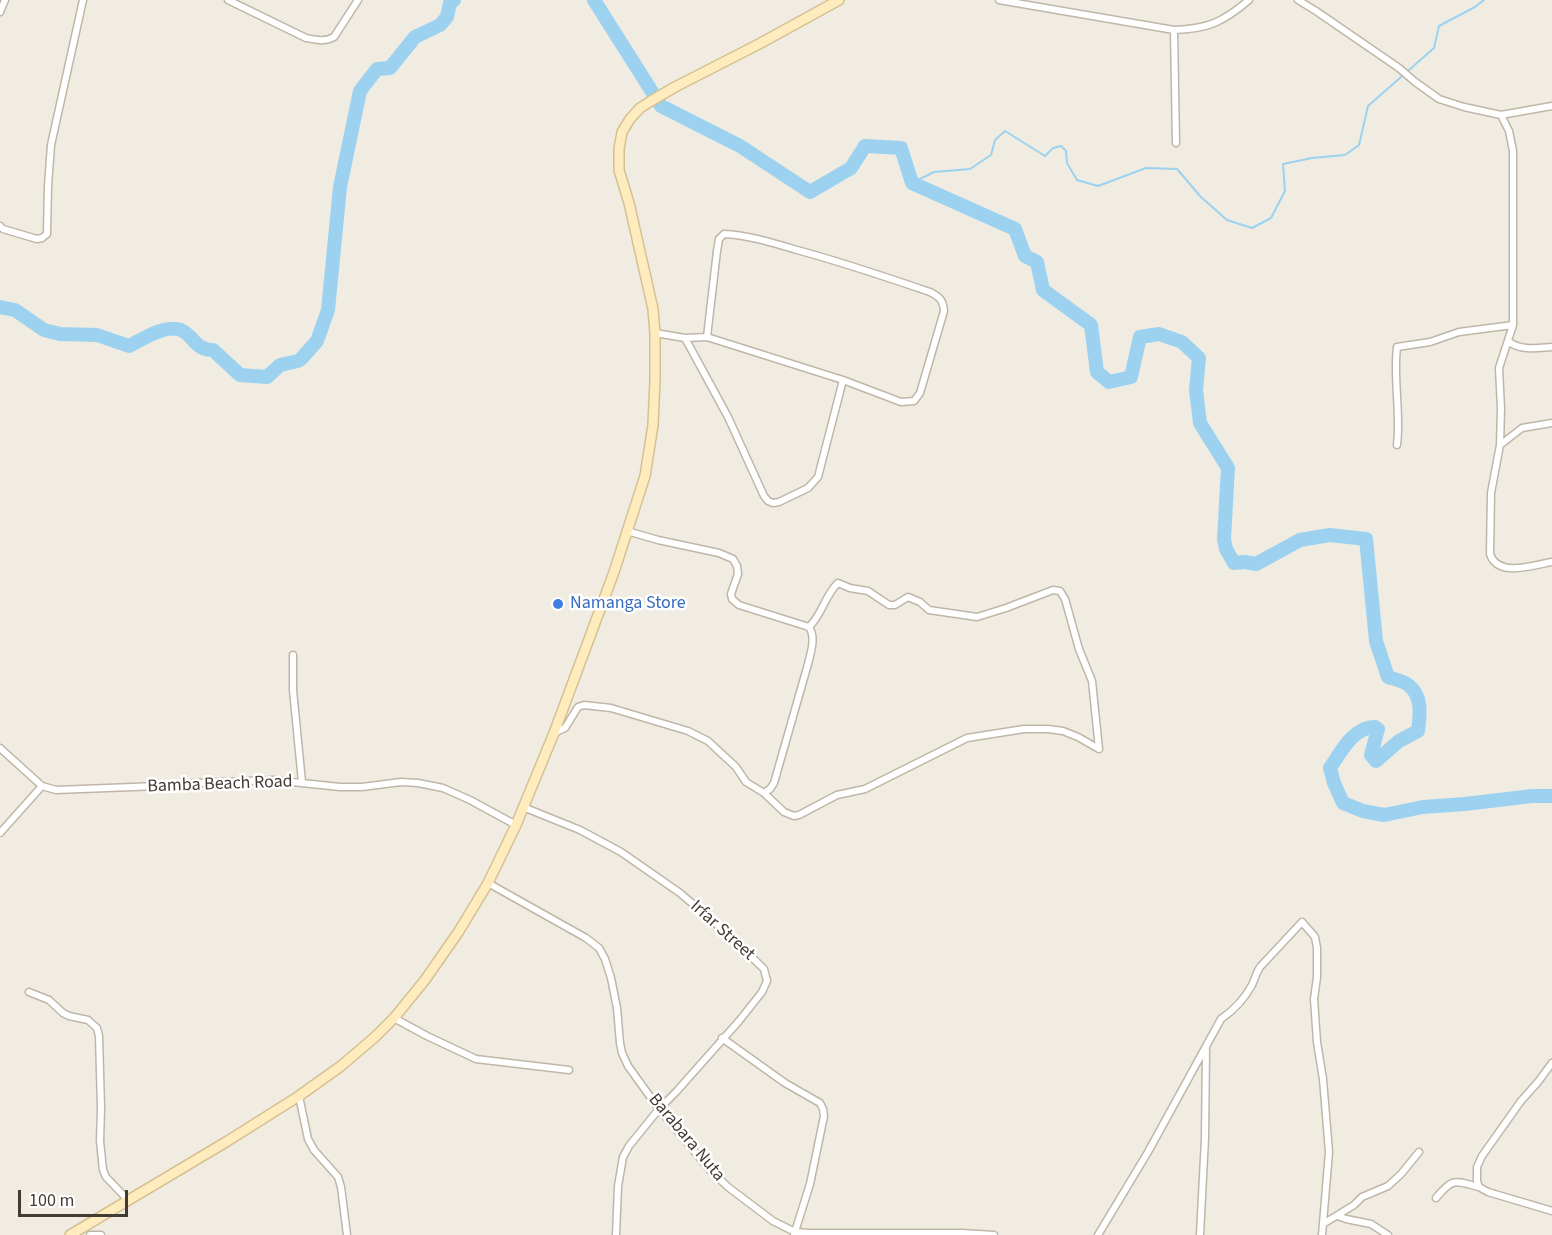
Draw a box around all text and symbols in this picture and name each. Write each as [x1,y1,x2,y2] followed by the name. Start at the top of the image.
[570,593,686,615] place label: Namanga Store
[551,597,565,611] marker: Namanga Store
[147,772,293,798] street label: Bamba Beach Road
[685,896,759,966] street label: Irfar Street
[643,1090,729,1186] street label: Barabara Nuta
[21,1178,130,1216] scale bar
[29,1188,74,1213] text: 100 m

